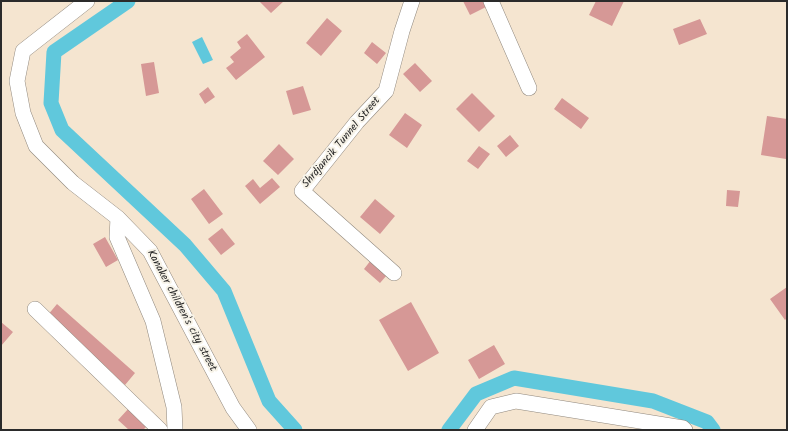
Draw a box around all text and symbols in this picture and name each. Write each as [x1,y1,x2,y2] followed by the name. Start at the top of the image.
[300,95,384,191] street label: Shrdjancik Tunnel Street
[143,248,219,374] street label: Kanaker children's city street

